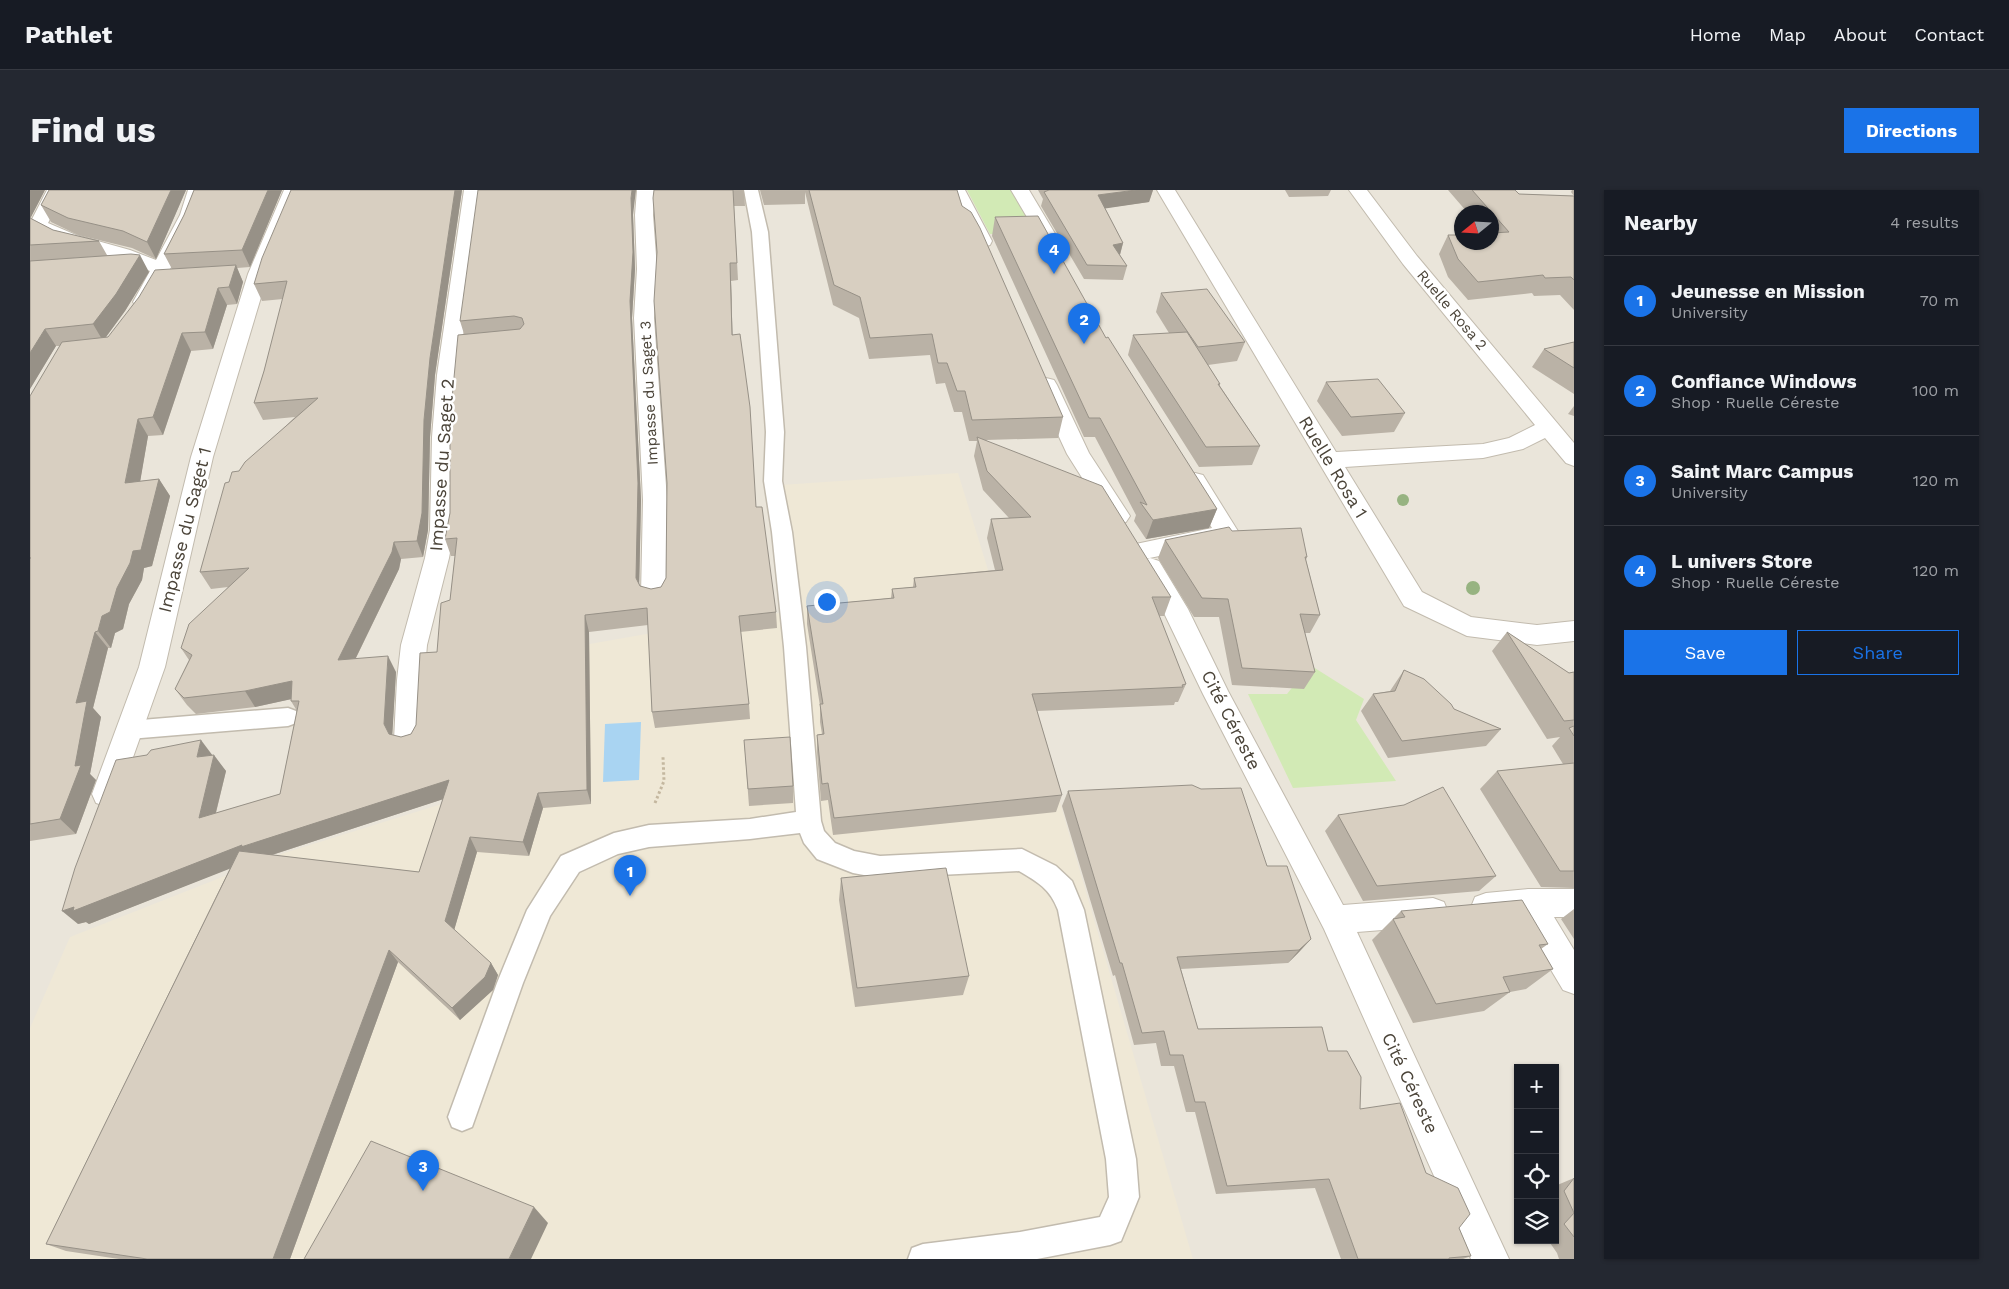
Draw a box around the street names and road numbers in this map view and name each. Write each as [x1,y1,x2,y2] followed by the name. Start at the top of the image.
[1413,266,1491,354] street label: Ruelle Rosa 2
[636,320,662,466] street label: Impasse du Saget 3
[425,378,458,552] street label: Impasse du Saget 2
[1295,412,1372,522] street label: Ruelle Rosa 1
[154,445,215,615] street label: Impasse du Saget 1
[1197,667,1265,773] street label: Cité Céreste
[1378,1029,1443,1137] street label: Cité Céreste

